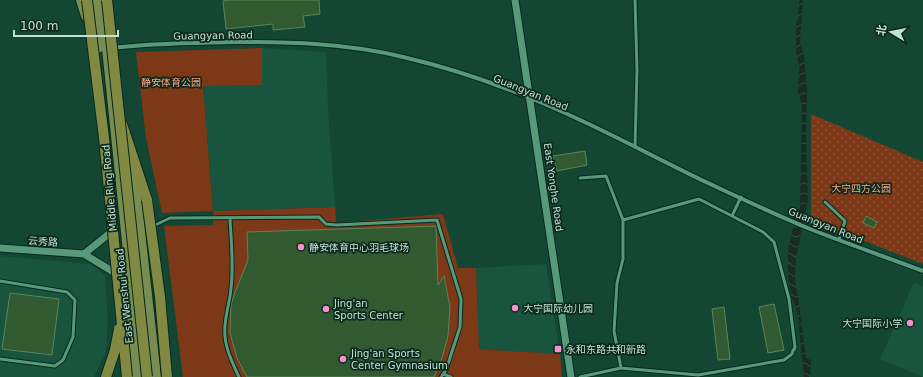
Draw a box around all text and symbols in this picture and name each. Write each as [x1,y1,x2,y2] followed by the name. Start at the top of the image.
[14,12,118,38] scale bar
[871,12,911,52] north arrow
[20,19,58,33] text: 100 m
[874,24,889,37] text: 北
[173,29,253,42] street label: Guangyan Road
[492,72,570,112] street label: Guangyan Road
[141,77,201,88] park label: 静安体育公园
[542,142,565,232] street label: East Yonghe Road
[100,144,119,232] street label: Middle Ring Road
[831,183,891,194] park label: 大宁四方公园
[787,205,865,245] street label: Guangyan Road
[28,235,58,248] street label: 云秀路
[296,242,306,252] marker: 静安体育中心羽毛球场
[309,242,409,253] place label: 静安体育中心羽毛球场
[114,248,135,344] street label: East Wenshui Road
[333,298,404,321] place label: Jing'an Sports Center
[510,303,520,313] marker: 大宁国际幼儿园
[523,303,593,314] place label: 大宁国际幼儿园
[321,304,331,314] marker: Jing'an Sports Center
[842,318,902,329] place label: 大宁国际小学
[905,318,915,328] marker: 大宁国际小学
[553,344,563,354] marker: 永和东路共和新路
[566,344,646,355] place label: 永和东路共和新路
[350,348,448,371] place label: Jing'an Sports Center Gymnasium
[338,354,348,364] marker: Jing'an Sports Center Gymnasium

